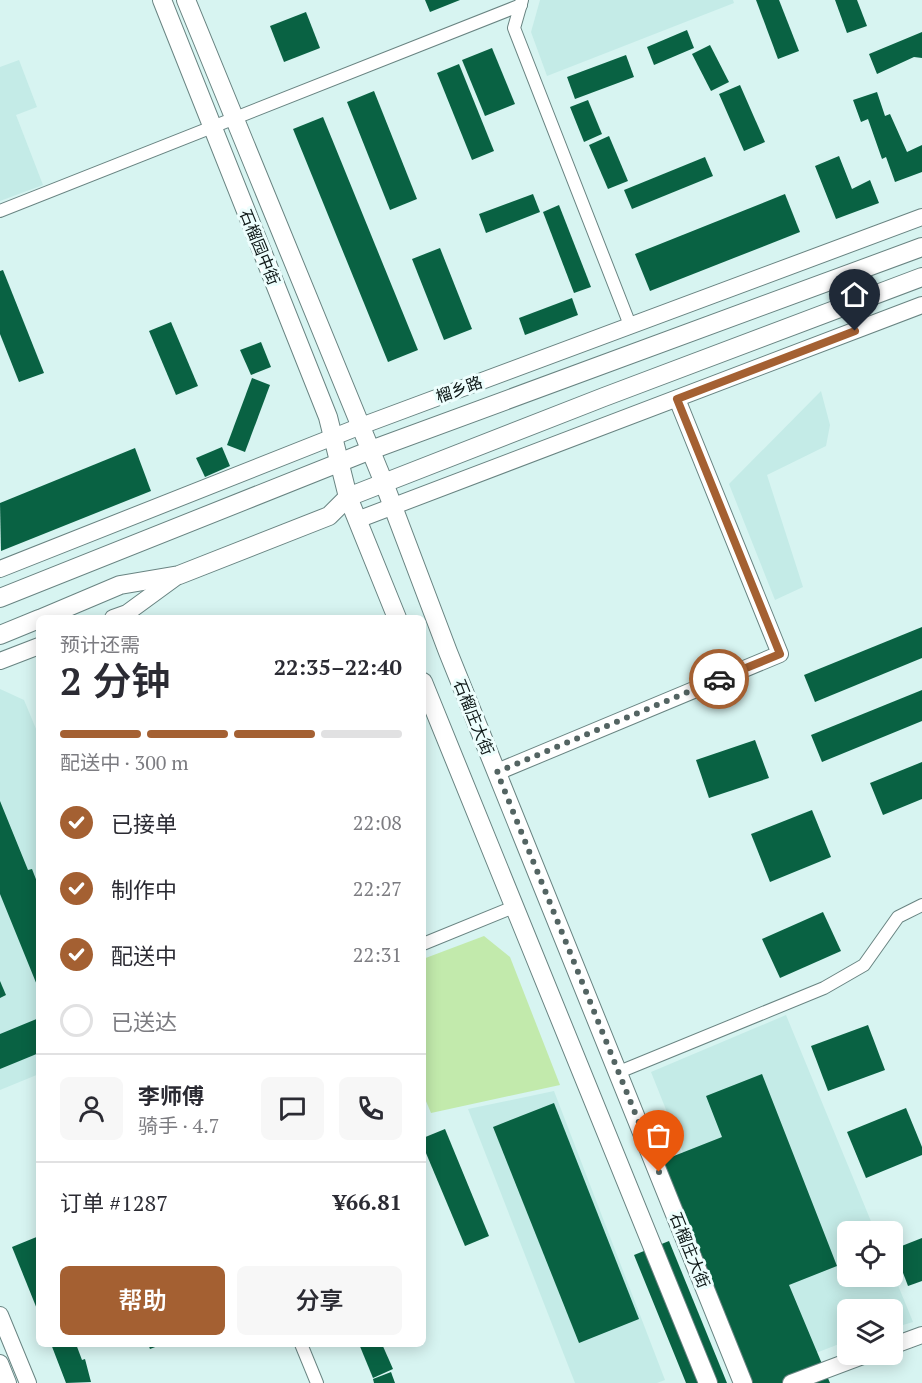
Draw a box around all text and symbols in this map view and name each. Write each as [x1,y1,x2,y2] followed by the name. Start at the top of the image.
[235,206,285,288] street label: 石榴园中街
[829,269,880,331] pin
[838,278,871,311] icon: home
[433,370,485,408] street label: 榴乡路
[60,631,140,658] text: 预计还需
[689,649,749,709] courier
[274,652,402,681] text: 22:35–22:40
[60,654,171,706] text: 2 分钟
[703,663,736,696] icon: car
[449,676,499,758] street label: 石榴庄大街
[60,749,189,776] text: 配送中 · 300 m
[60,806,93,839] icon: check
[111,809,177,838] text: 已接单
[353,809,402,836] text: 22:08
[60,872,93,905] icon: check
[111,875,177,904] text: 制作中
[353,875,402,902] text: 22:27
[60,938,93,971] icon: check
[111,941,177,970] text: 配送中
[353,941,402,968] text: 22:31
[111,1007,177,1036] text: 已送达
[60,1077,123,1140] button: person
[261,1077,324,1140] button: chat
[339,1077,402,1140] button: phone
[138,1081,204,1110] text: 李师傅
[633,1110,684,1172] pin
[138,1112,219,1139] text: 骑手 · 4.7
[642,1119,675,1152] icon: bag
[333,1187,402,1216] text: ¥66.81
[60,1188,168,1217] text: 订单 #1287
[665,1209,715,1291] street label: 石榴庄大街
[837,1221,903,1365] map controls
[837,1221,903,1287] button: locate
[60,1266,225,1335] button: 帮助
[237,1266,402,1335] button: 分享
[837,1299,903,1365] button: layers

